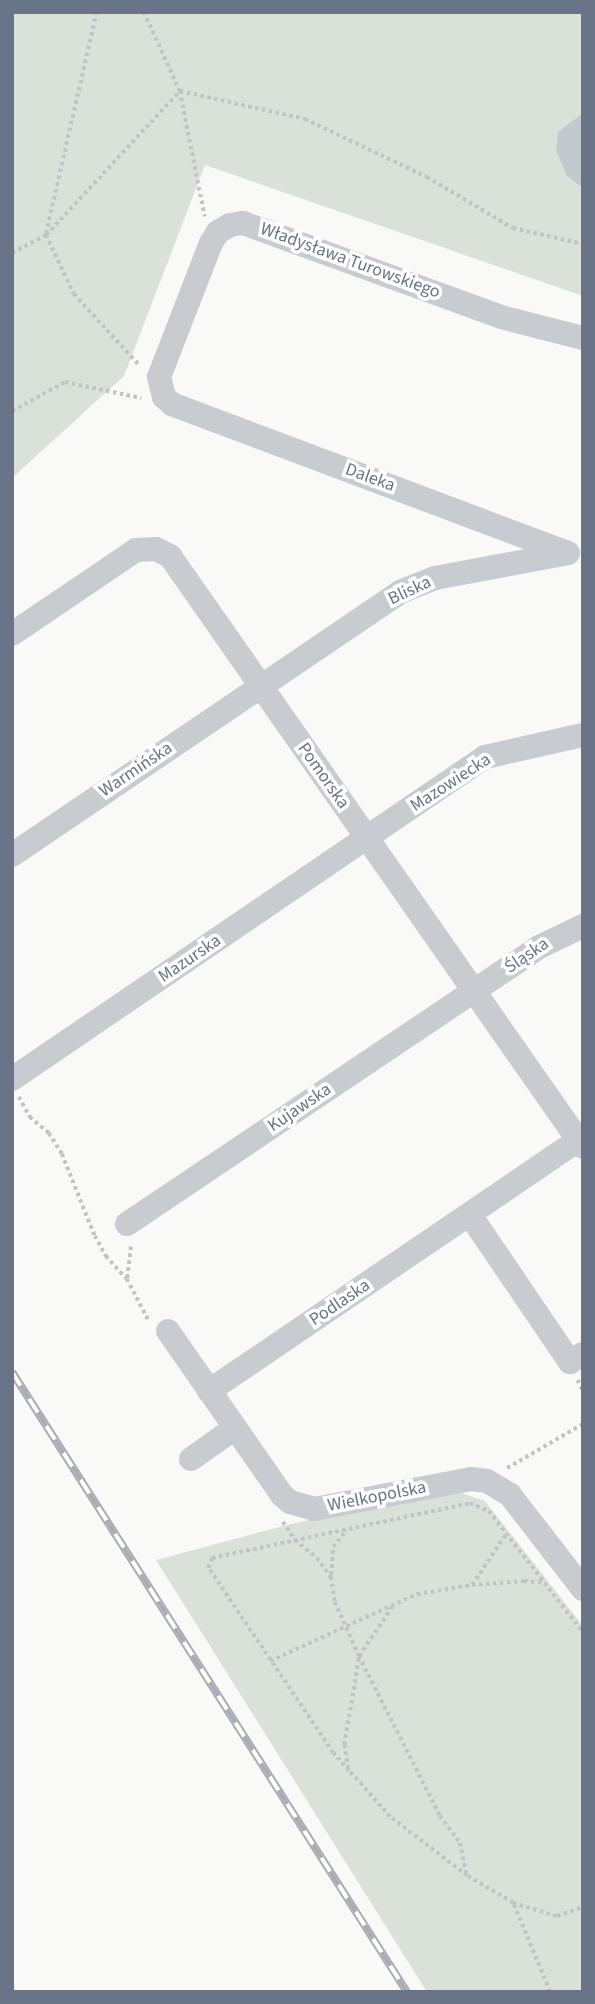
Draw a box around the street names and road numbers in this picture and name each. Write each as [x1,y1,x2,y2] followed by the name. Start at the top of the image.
[257,218,443,304] street label: Władysława Turowskiego
[342,459,398,497] street label: Daleka
[385,572,435,610] street label: Bliska
[95,738,177,802] street label: Warmińska
[292,739,354,813] street label: Pomorska
[407,749,495,817] street label: Mazowiecka
[155,930,225,988] street label: Mazurska
[501,933,553,979] street label: Śląska
[264,1079,336,1137] street label: Kujawska
[306,1275,374,1331] street label: Podlaska
[326,1477,428,1517] street label: Wielkopolska

